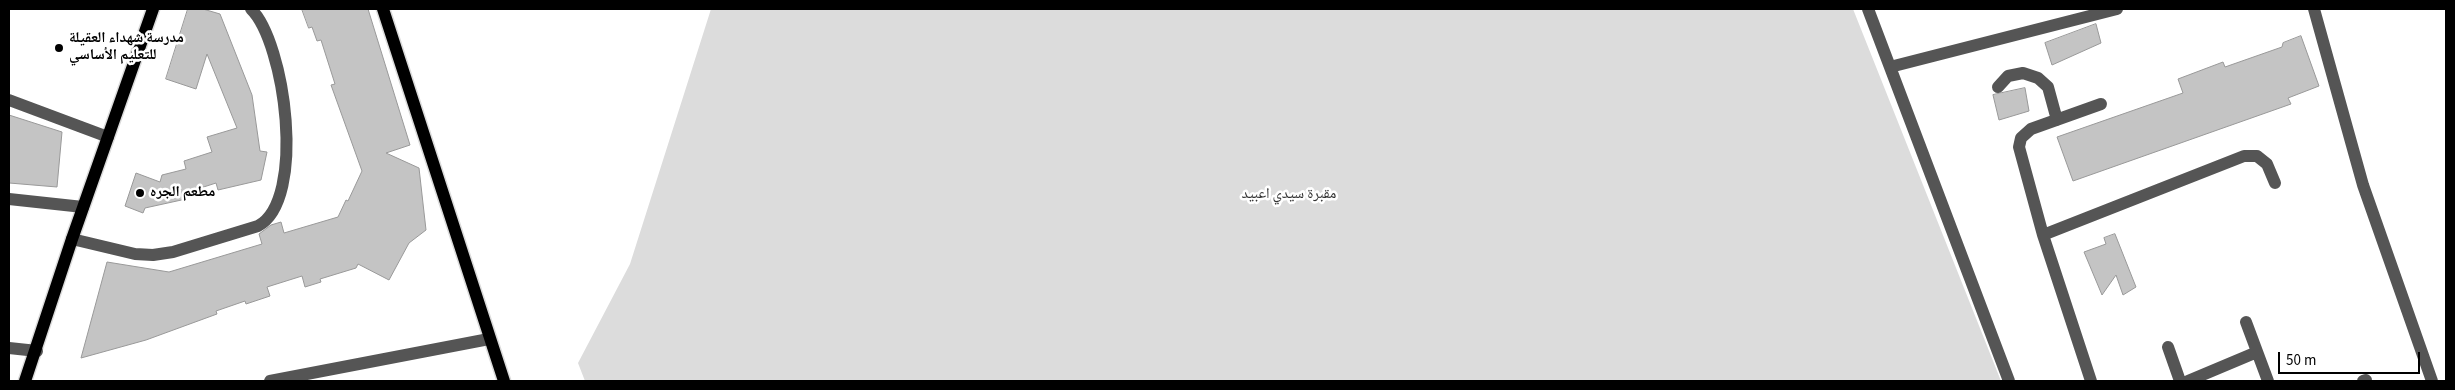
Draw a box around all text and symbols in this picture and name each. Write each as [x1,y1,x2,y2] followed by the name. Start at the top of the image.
[69,30,184,65] place label: مدرسة شهداء العقيلة للتعليم الأساسي
[53,42,65,54] marker: مدرسة شهداء العقيلة للتعليم الأساسي
[150,184,215,202] place label: مطعم الجره
[1242,186,1336,204] park label: مقبرة سيدي اعبيد
[134,187,146,199] marker: مطعم الجره
[2280,342,2422,374] scale bar
[2286,350,2316,371] text: 50 m

